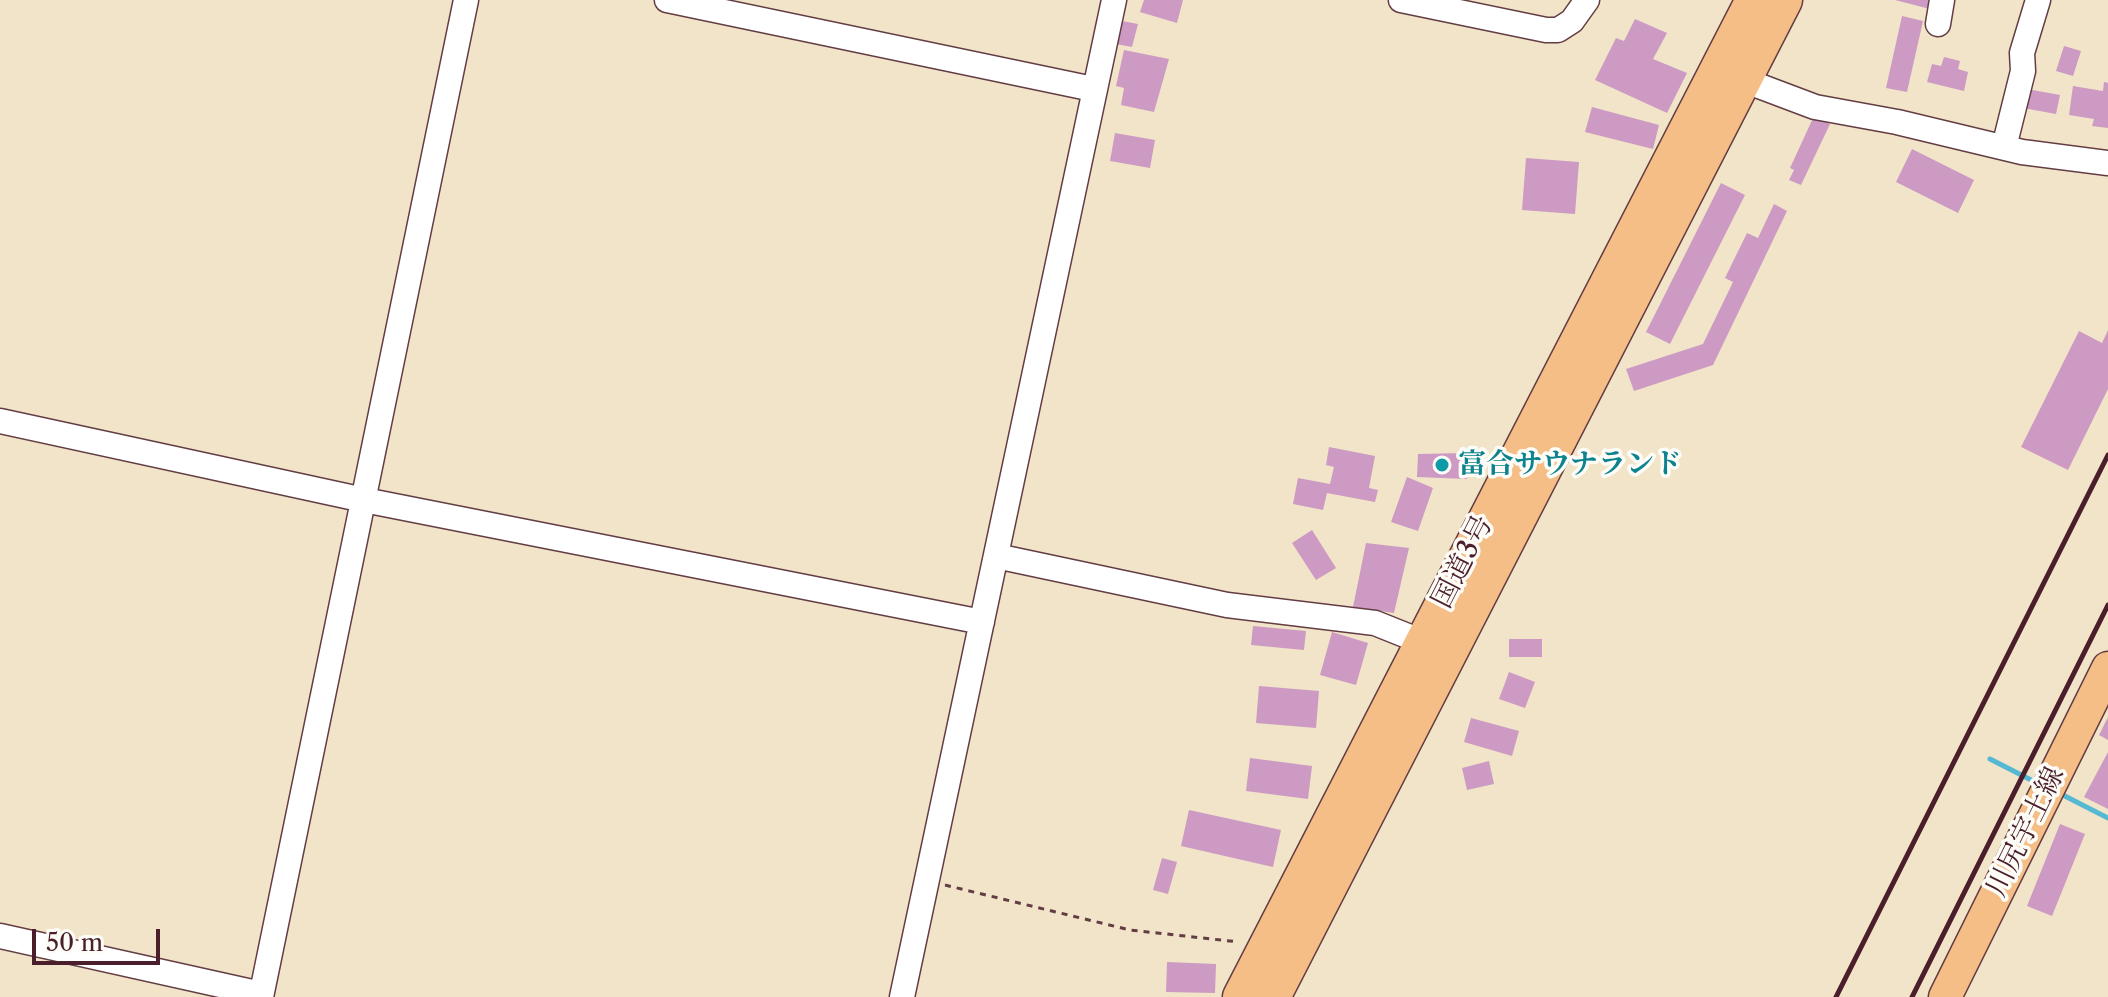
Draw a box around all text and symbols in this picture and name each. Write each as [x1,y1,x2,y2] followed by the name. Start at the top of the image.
[1458,448,1682,482] place label: 富合サウナランド
[1433,456,1451,474] marker: 富合サウナランド
[1425,510,1501,614] street label: 国道3号
[1980,762,2072,902] street label: 川尻宇土線
[36,913,164,963] scale bar
[46,928,103,957] text: 50 m

